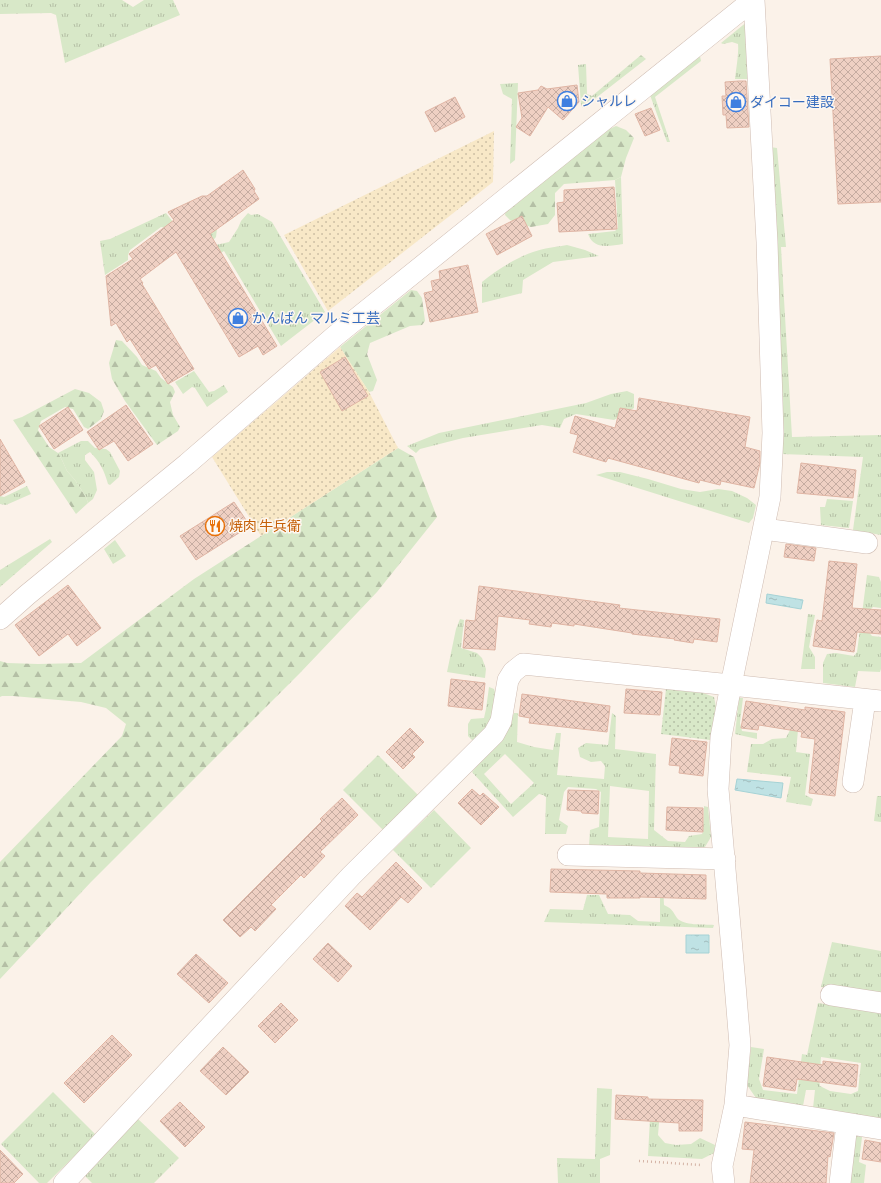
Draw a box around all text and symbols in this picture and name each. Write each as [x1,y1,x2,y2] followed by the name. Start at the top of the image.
[556,90,578,112] shop icon: シャルレ
[725,91,747,113] shop icon: ダイコー建設
[581,93,637,109] place label: シャルレ
[750,94,834,110] place label: ダイコー建設
[227,307,249,329] shop icon: かんばん マルミ工芸
[252,310,380,326] place label: かんばん マルミ工芸
[204,515,226,537] restaurant icon: 焼肉 牛兵衛
[229,518,301,534] place label: 焼肉 牛兵衛

